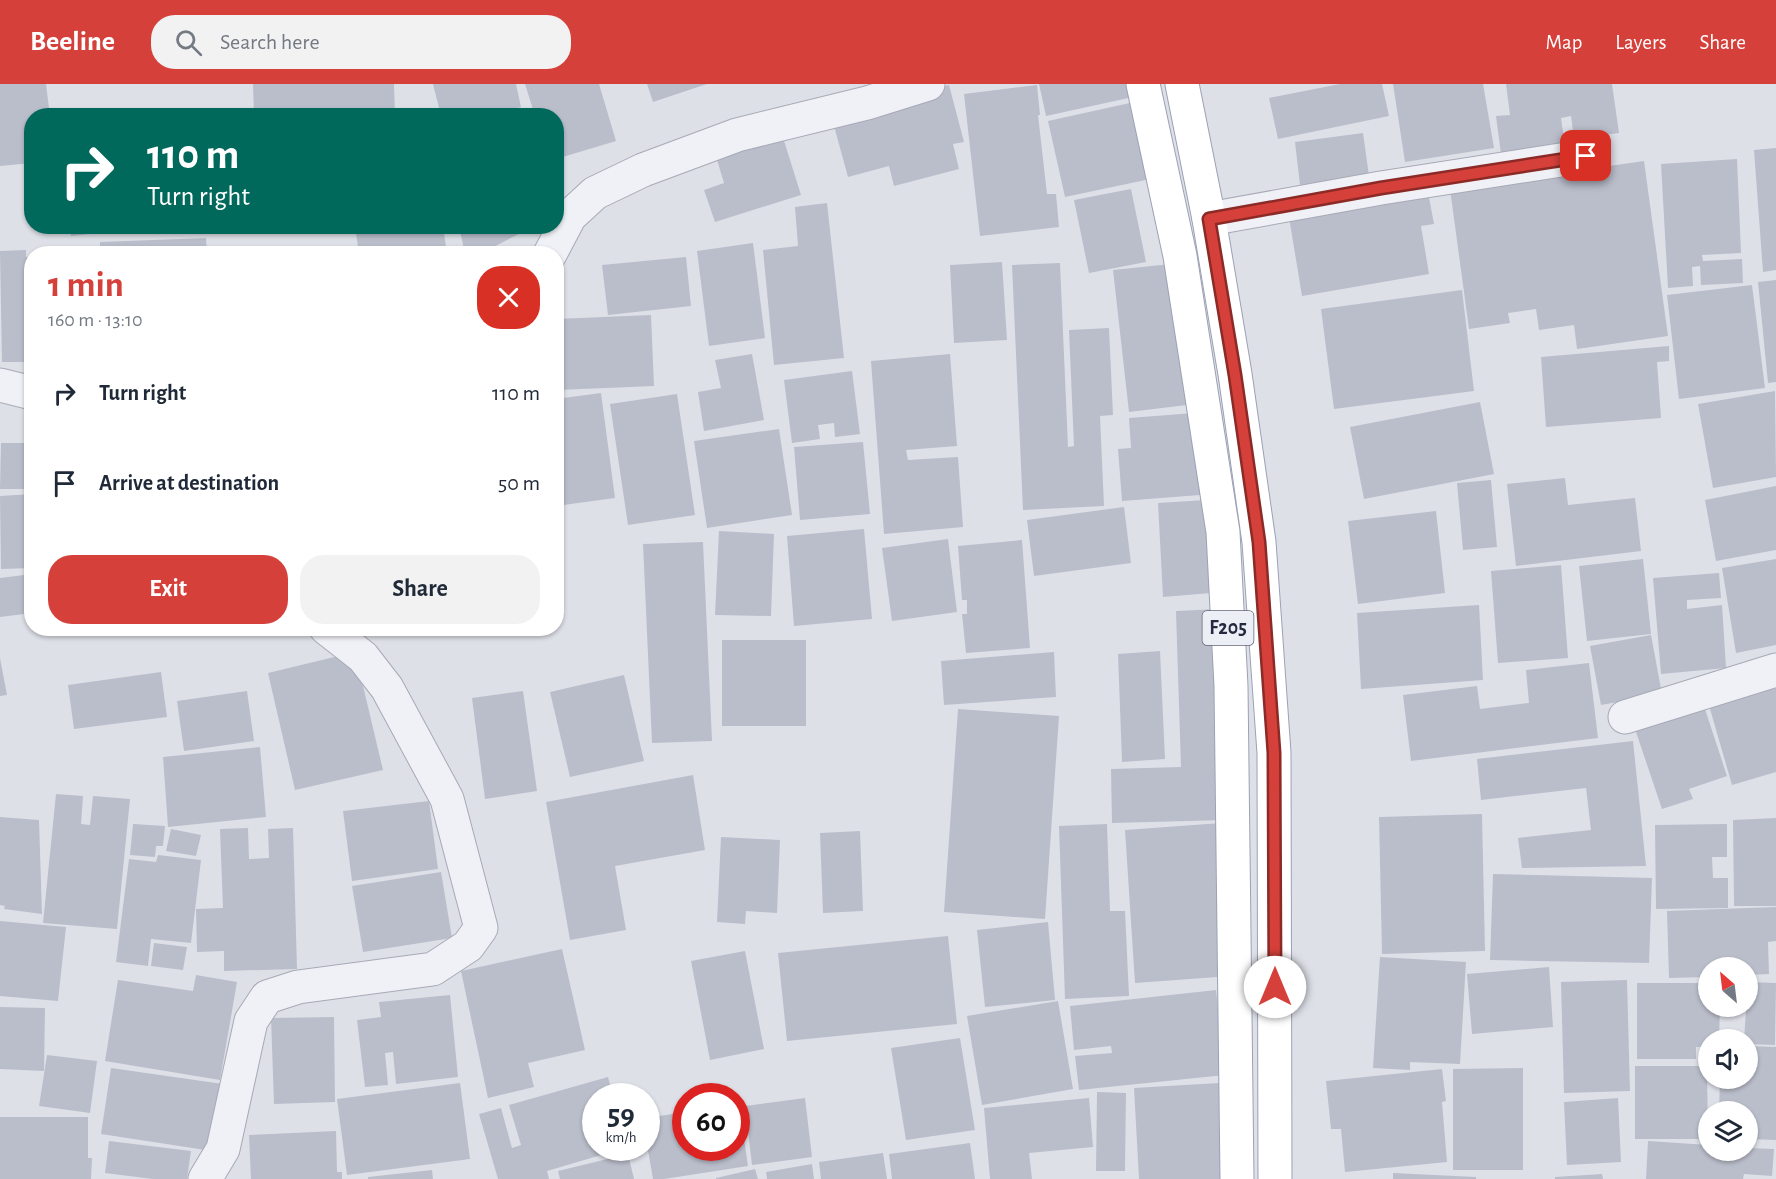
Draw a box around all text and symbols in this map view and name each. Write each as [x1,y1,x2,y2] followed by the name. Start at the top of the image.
[151,15,571,69] search box
[172,26,205,59] icon: search
[30,28,115,56] text: Beeline
[220,31,320,53] text: Search here
[1546,32,1582,53] text: Map
[1615,32,1666,53] text: Layers
[1699,32,1746,53] text: Share
[1560,130,1611,181] pin
[48,132,126,210] icon: right
[147,134,239,176] text: 110 m
[1569,139,1602,172] icon: arrive
[147,183,250,210] text: Turn right
[477,266,540,329] button: close
[48,267,124,303] text: 1 min
[48,310,142,330] text: 160 m · 13:10
[48,377,81,410] icon: right
[99,382,186,404] text: Turn right
[492,382,540,404] text: 110 m
[48,467,81,500] icon: arrive
[99,472,279,494] text: Arrive at destination
[498,472,540,494] text: 50 m
[48,555,288,624] button: Exit
[300,555,540,624] button: Share
[1202,611,1254,645] road number: F205
[1243,955,1307,1019] position arrow
[1698,957,1758,1017] north arrow
[1698,957,1758,1161] map controls
[1698,1029,1758,1089] button: sound
[672,1083,750,1161] speed limit sign: 60
[607,1100,635,1130] text: 59
[1698,1101,1758,1161] button: layers
[606,1130,636,1145] text: km/h

